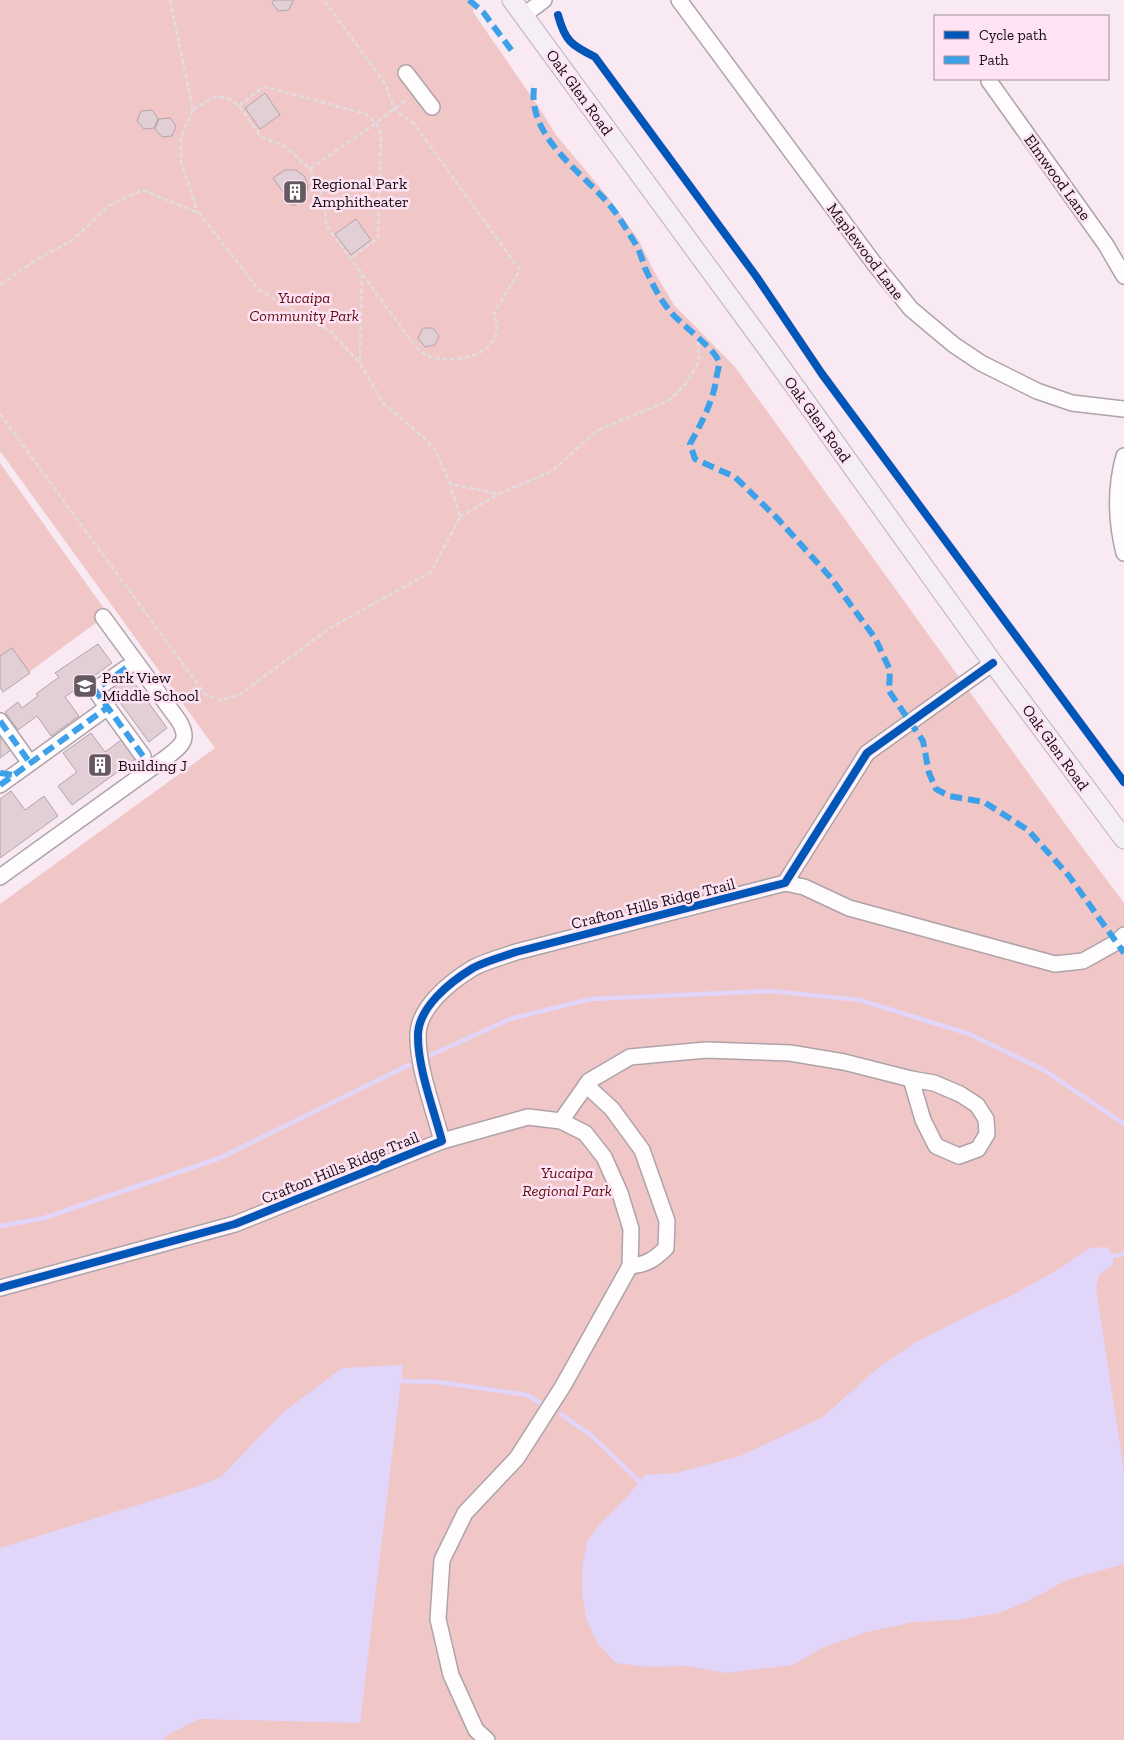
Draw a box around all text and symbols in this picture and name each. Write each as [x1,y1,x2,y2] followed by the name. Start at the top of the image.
[934,15,1109,80] legend
[979,26,1048,44] text: Cycle path
[542,46,617,139] street label: Oak Glen Road
[979,51,1009,69] text: Path
[1020,131,1095,224] street label: Elmwood Lane
[312,174,409,211] place label: Regional Park Amphitheater
[282,179,308,205] building icon: Regional Park Amphitheater
[823,199,908,303] street label: Maplewood Lane
[249,288,359,325] park label: Yucaipa Community Park
[780,373,855,466] street label: Oak Glen Road
[102,668,199,705] place label: Park View Middle School
[72,673,98,699] school or university icon: Park View Middle School
[1018,701,1093,794] street label: Oak Glen Road
[87,752,113,778] building icon: Building J
[118,756,187,775] place label: Building J
[569,874,737,933] street label: Crafton Hills Ridge Trail
[259,1127,422,1208] street label: Crafton Hills Ridge Trail
[522,1163,612,1200] park label: Yucaipa Regional Park

